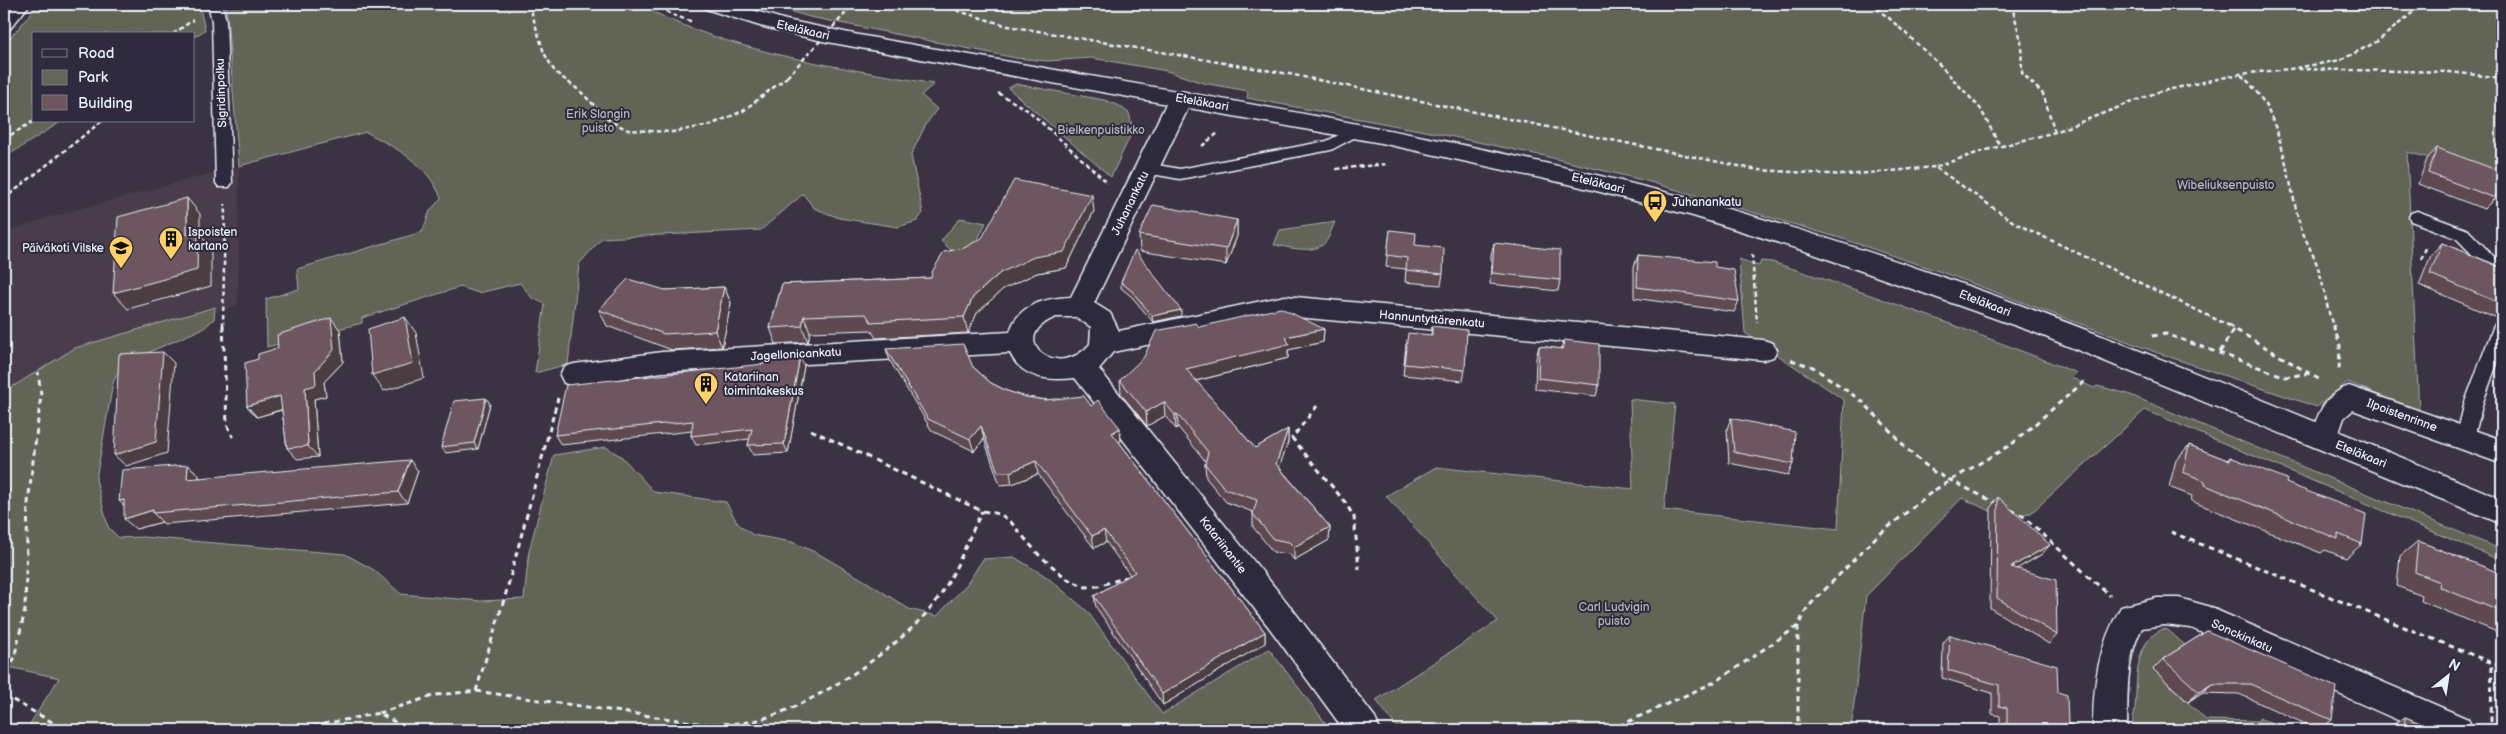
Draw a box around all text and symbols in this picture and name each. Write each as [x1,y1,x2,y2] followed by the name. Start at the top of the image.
[775,17,831,44] street label: Eteläkaari
[32,32,195,122] legend
[78,44,114,63] text: Road
[213,58,230,128] street label: Sigridinpolku
[78,68,109,87] text: Park
[1174,90,1230,115] street label: Eteläkaari
[78,94,133,113] text: Building
[566,107,630,136] park label: Erik Slangin puisto
[1057,123,1145,138] park label: Bielkenpuistikko
[1108,169,1152,238] street label: Juhanankatu
[1570,170,1626,197] street label: Eteläkaari
[2177,178,2275,193] park label: Wibeliuksenpuisto
[1642,189,1668,223] bus stop icon: Juhanankatu
[1672,195,1741,210] place label: Juhanankatu
[188,225,238,254] place label: Ispoisten kartano
[158,226,184,260] building icon: Ispoisten kartano
[108,235,134,269] school or university icon: Päiväkoti Vilske
[22,241,104,256] place label: Päiväkoti Vilske
[1957,287,2013,320] street label: Eteläkaari
[1378,307,1485,332] street label: Hannuntyttärenkatu
[750,345,842,364] street label: Jagellonicankatu
[724,370,804,399] place label: Katariinan toimintakeskus
[693,371,719,405] building icon: Katariinan toimintakeskus
[2365,396,2439,435] street label: Ilpoistenrinne
[2333,437,2389,472] street label: Eteläkaari
[1196,514,1250,577] street label: Katariinantie
[1578,600,1650,629] park label: Carl Ludvigin puisto
[2209,616,2275,657] street label: Sonckinkatu
[2424,652,2474,702] north arrow
[2445,655,2463,675] text: N

